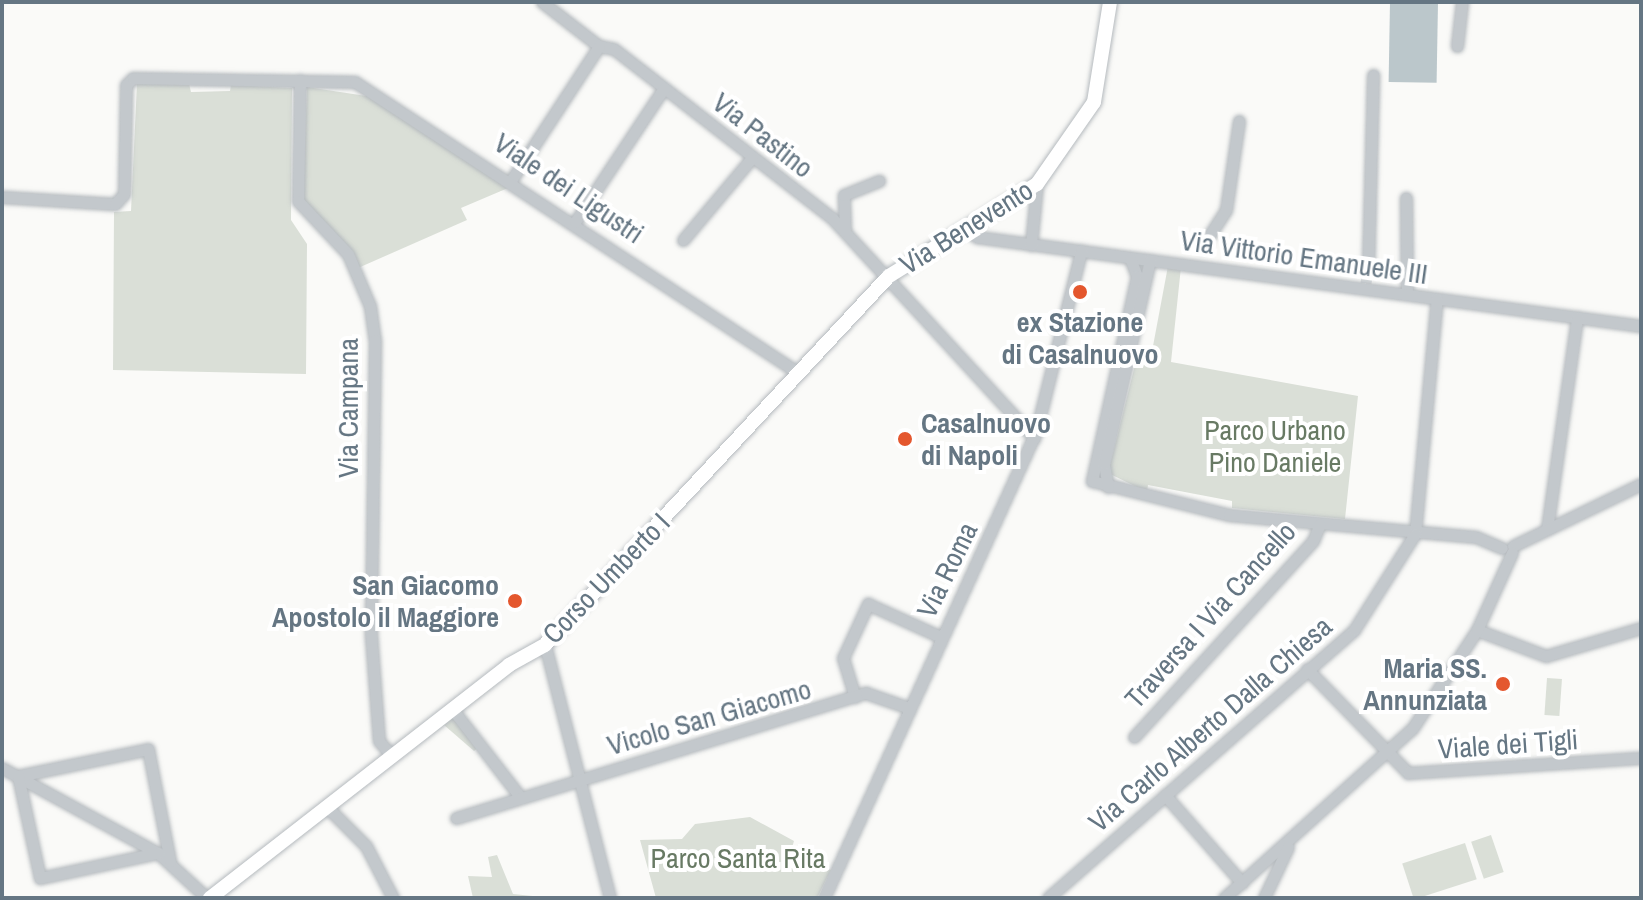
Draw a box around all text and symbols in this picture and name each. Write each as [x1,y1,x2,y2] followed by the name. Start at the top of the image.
[706,85,820,185] street label: Via Pastino
[488,126,650,250] street label: Viale dei Ligustri
[893,173,1039,281] street label: Via Benevento
[1178,223,1430,291] street label: Via Vittorio Emanuele III
[1071,283,1089,301] marker: ex Stazione di Casalnuovo
[1002,305,1158,371] place label: ex Stazione di Casalnuovo
[331,338,365,478] street label: Via Campana
[921,406,1051,472] place label: Casalnuovo di Napoli
[1204,413,1346,479] park label: Parco Urbano Pino Daniele
[896,430,914,448] marker: Casalnuovo di Napoli
[535,506,677,650] street label: Corso Umberto I
[1118,515,1302,715] street label: Traversa I Via Cancello
[910,517,984,623] street label: Via Roma
[272,568,499,634] place label: San Giacomo Apostolo il Maggiore
[506,592,524,610] marker: San Giacomo Apostolo il Maggiore
[1081,609,1339,839] street label: Via Carlo Alberto Dalla Chiesa
[1363,651,1487,717] place label: Maria SS. Annunziata
[603,672,815,762] street label: Vicolo San Giacomo
[1494,675,1512,693] marker: Maria SS. Annunziata
[1437,722,1579,766] street label: Viale dei Tigli
[651,841,825,875] park label: Parco Santa Rita

